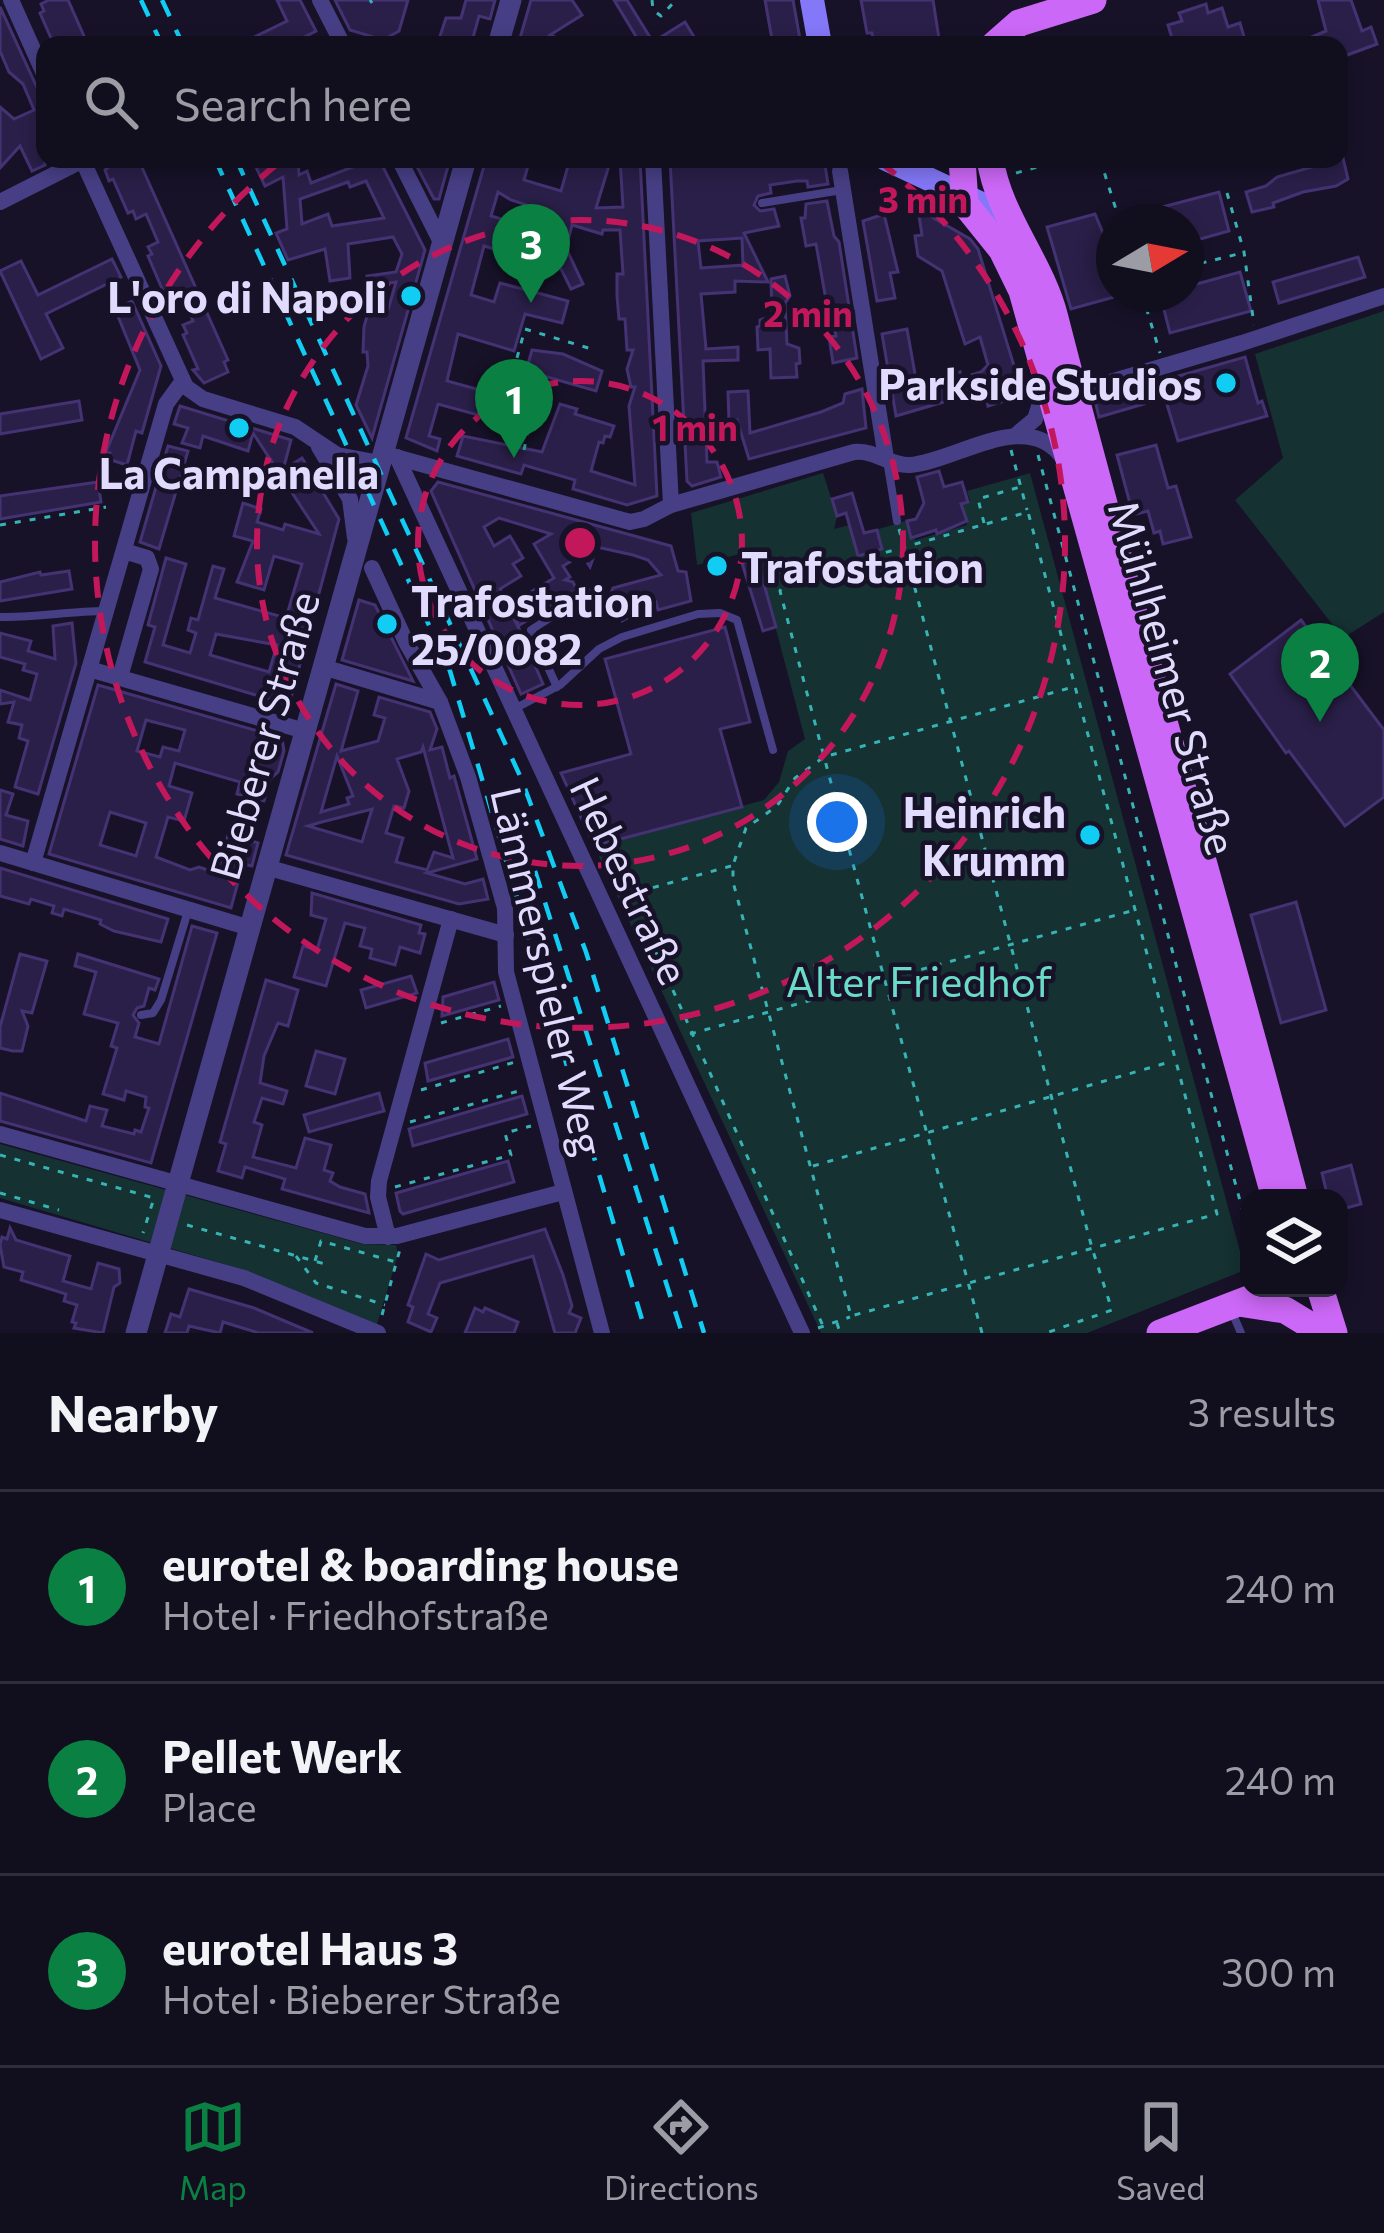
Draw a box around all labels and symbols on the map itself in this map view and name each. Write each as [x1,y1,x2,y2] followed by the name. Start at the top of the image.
[878,176,968,220] text: 3 min
[492,204,570,303] pin: 3
[1096,204,1204,312] north arrow
[107,270,387,322] place label: L'oro di Napoli
[398,283,424,309] marker: L'oro di Napoli
[763,290,853,334] text: 2 min
[878,357,1202,409] place label: Parkside Studios
[475,359,553,458] pin: 1
[1213,370,1239,396] marker: Parkside Studios
[652,404,738,448] text: 1 min
[226,415,252,441] marker: La Campanella
[99,446,379,498] place label: La Campanella
[1099,494,1249,860] street label: Mühlheimer Straße
[559,522,601,564] centre of rings
[741,540,984,592] place label: Trafostation
[704,553,730,579] marker: Trafostation
[411,574,654,674] place label: Trafostation 25/0082
[197,585,329,885] street label: Bieberer Straße
[374,611,400,637] marker: Trafostation 25/0082
[1281,623,1359,722] pin: 2
[560,768,702,992] street label: Hebestraße
[481,782,617,1160] street label: Lämmerspieler Weg
[903,785,1066,885] place label: Heinrich Krumm
[807,792,867,852] your location
[1077,822,1103,848] marker: Heinrich Krumm
[786,954,1053,1006] park label: Alter Friedhof

